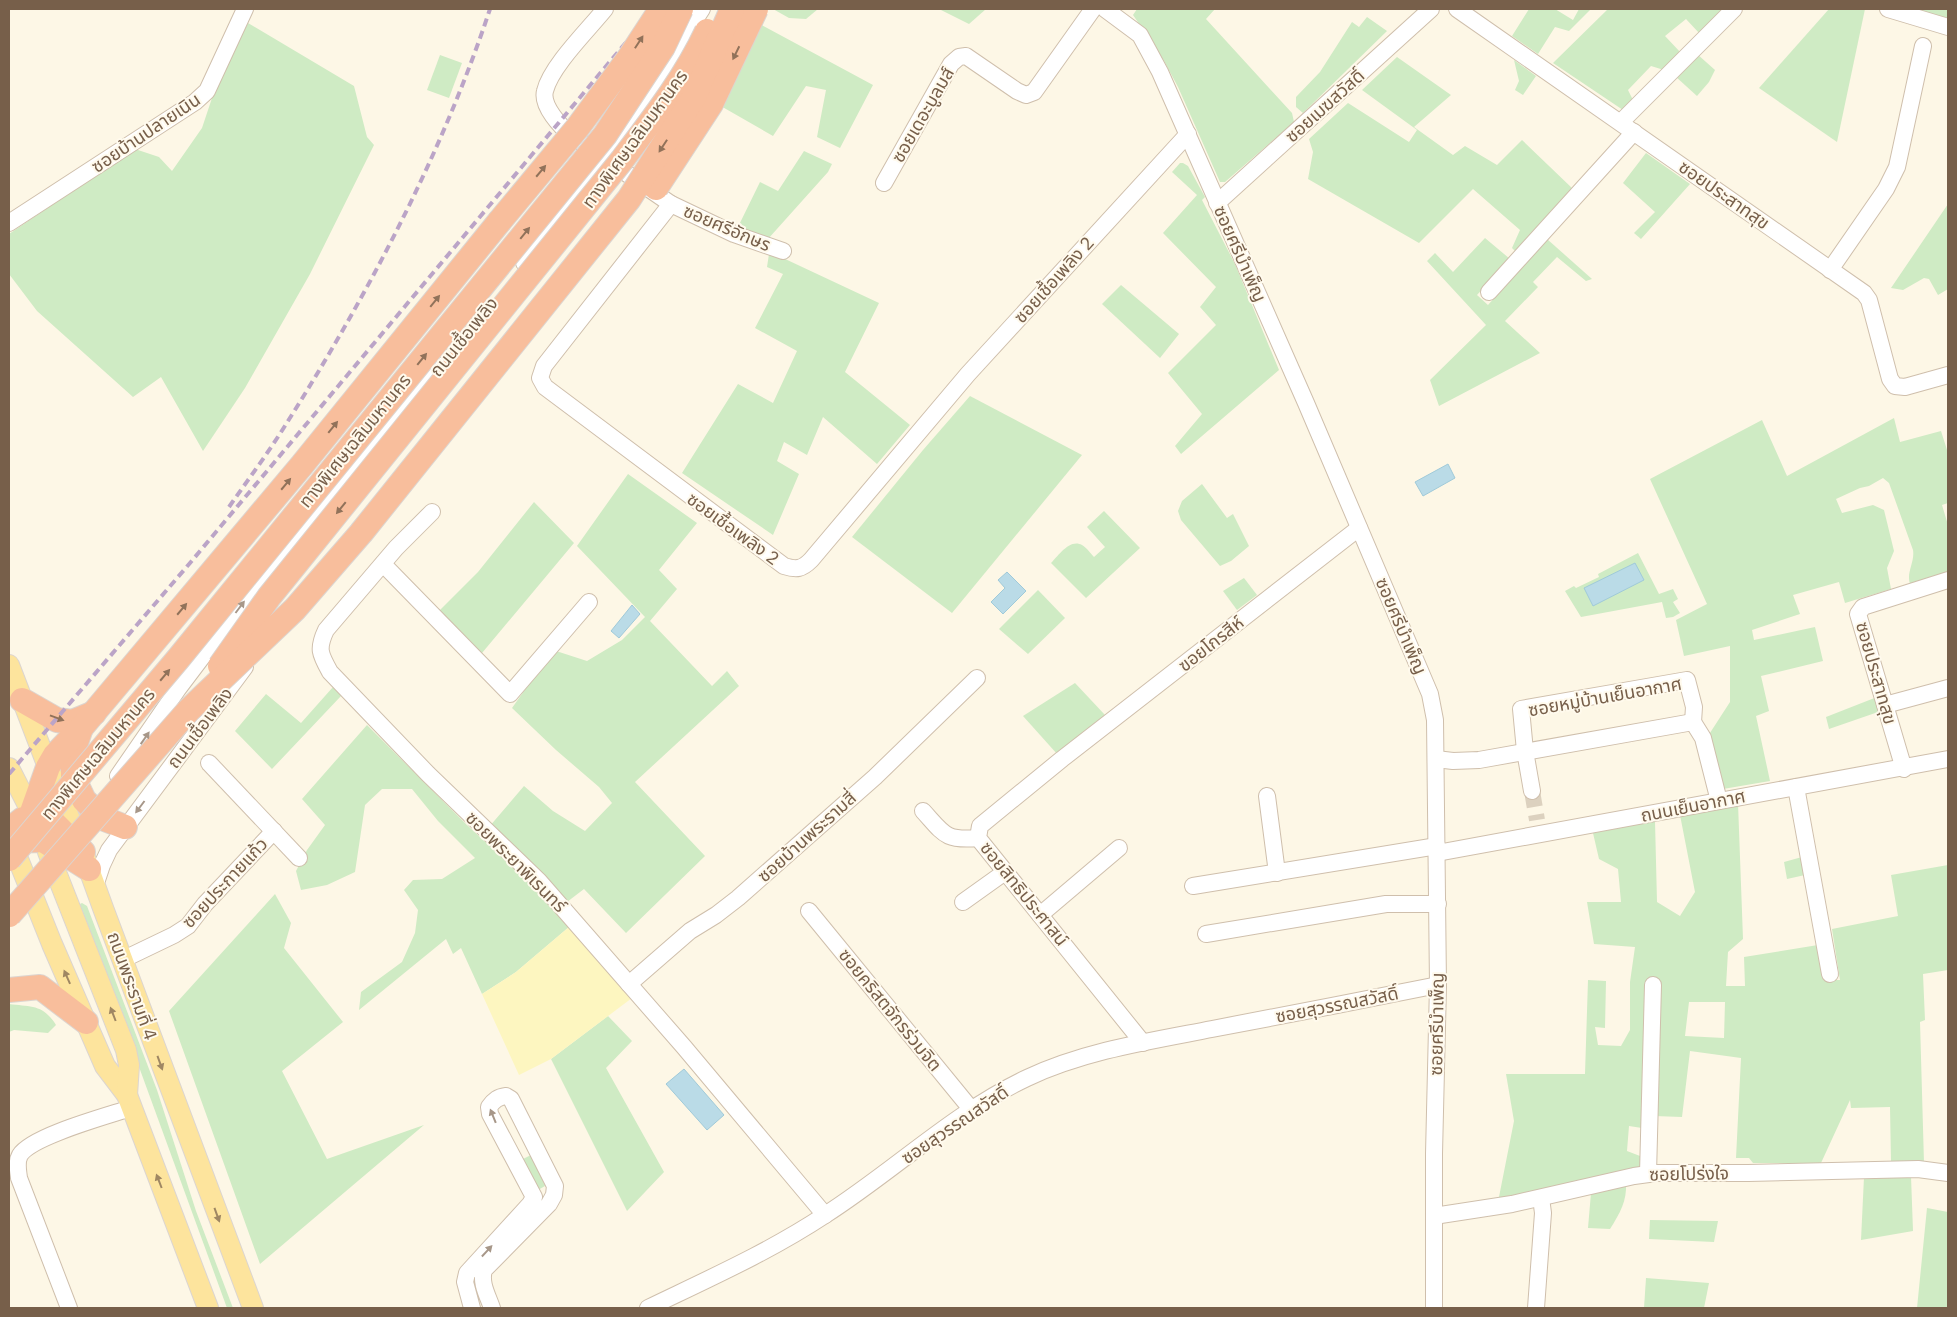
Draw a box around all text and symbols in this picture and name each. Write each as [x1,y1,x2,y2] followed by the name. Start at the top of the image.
[635,35,644,48] one-way arrow
[731,46,739,60] one-way arrow
[886,63,960,167] street label: ซอยเดอะบูลมส์
[1280,64,1369,147] street label: ซอยเมฆสวัสดิ์
[577,65,693,212] street label: ทางพิเศษเฉลิมมหานคร
[87,88,205,178] street label: ซอยบ้านปลายเนิน
[659,139,668,152] one-way arrow
[1674,155,1774,234] street label: ซอยประสาทสุข
[536,165,547,178] one-way arrow
[680,199,774,256] street label: ซอยศรีอักษร
[1209,202,1272,306] street label: ซอยศรีบำเพ็ญ
[519,227,530,240] one-way arrow
[1008,231,1099,328] street label: ซอยเชื้อเพลิง 2
[424,292,503,381] street label: ถนนเชื้อเพลิง
[430,294,441,307] one-way arrow
[417,353,428,366] one-way arrow
[294,369,416,512] street label: ทางพิเศษเฉลิมมหานคร
[328,421,339,434] one-way arrow
[280,478,291,490] one-way arrow
[683,487,785,570] street label: ซอยเชื้อเพลิง 2
[336,501,347,514] one-way arrow
[1371,574,1432,678] street label: ซอยศรีบำเพ็ญ
[235,601,246,614] one-way arrow
[176,602,187,615] one-way arrow
[1173,611,1248,676] street label: ฃอยโกรสีห์
[1851,619,1902,727] street label: ซอยประสาทสุข
[159,668,170,681] one-way arrow
[1526,672,1684,722] street label: ซอยหมู่บ้านเย็นอากาศ
[161,682,238,773] street label: ถนนเชื้อเพลิง
[36,683,160,824] street label: ทางพิเศษเฉลิมมหานคร
[50,714,65,722] one-way arrow
[140,731,150,745] one-way arrow
[1638,784,1747,827] street label: ถนนเย็นอากาศ
[752,785,861,887] street label: ซอยบ้านพระรามสี่
[135,800,145,814] one-way arrow
[461,806,572,918] street label: ซอยพระยาพิเรนทร์
[177,833,272,933] street label: ซอยประกายแก้ว
[975,837,1074,951] street label: ซอยสิทธิประศาสน์
[102,928,164,1043] street label: ถนนพระรามที่ 4
[834,944,947,1076] street label: ซอยคริสตจักรร่วมจิต
[62,970,70,984] one-way arrow
[1424,972,1449,1076] street label: ซอยศรีบำเพ็ญ
[1274,981,1400,1028] street label: ซอยสุวรรณสวัสดิ์
[108,1007,116,1021] one-way arrow
[156,1056,164,1071] one-way arrow
[897,1080,1013,1169] street label: ซอยสุวรรณสวัสดิ์
[489,1108,497,1123] one-way arrow
[1649,1161,1729,1186] street label: ซอยโปร่งใจ
[154,1174,162,1188] one-way arrow
[213,1208,221,1223] one-way arrow
[481,1245,493,1257] one-way arrow

